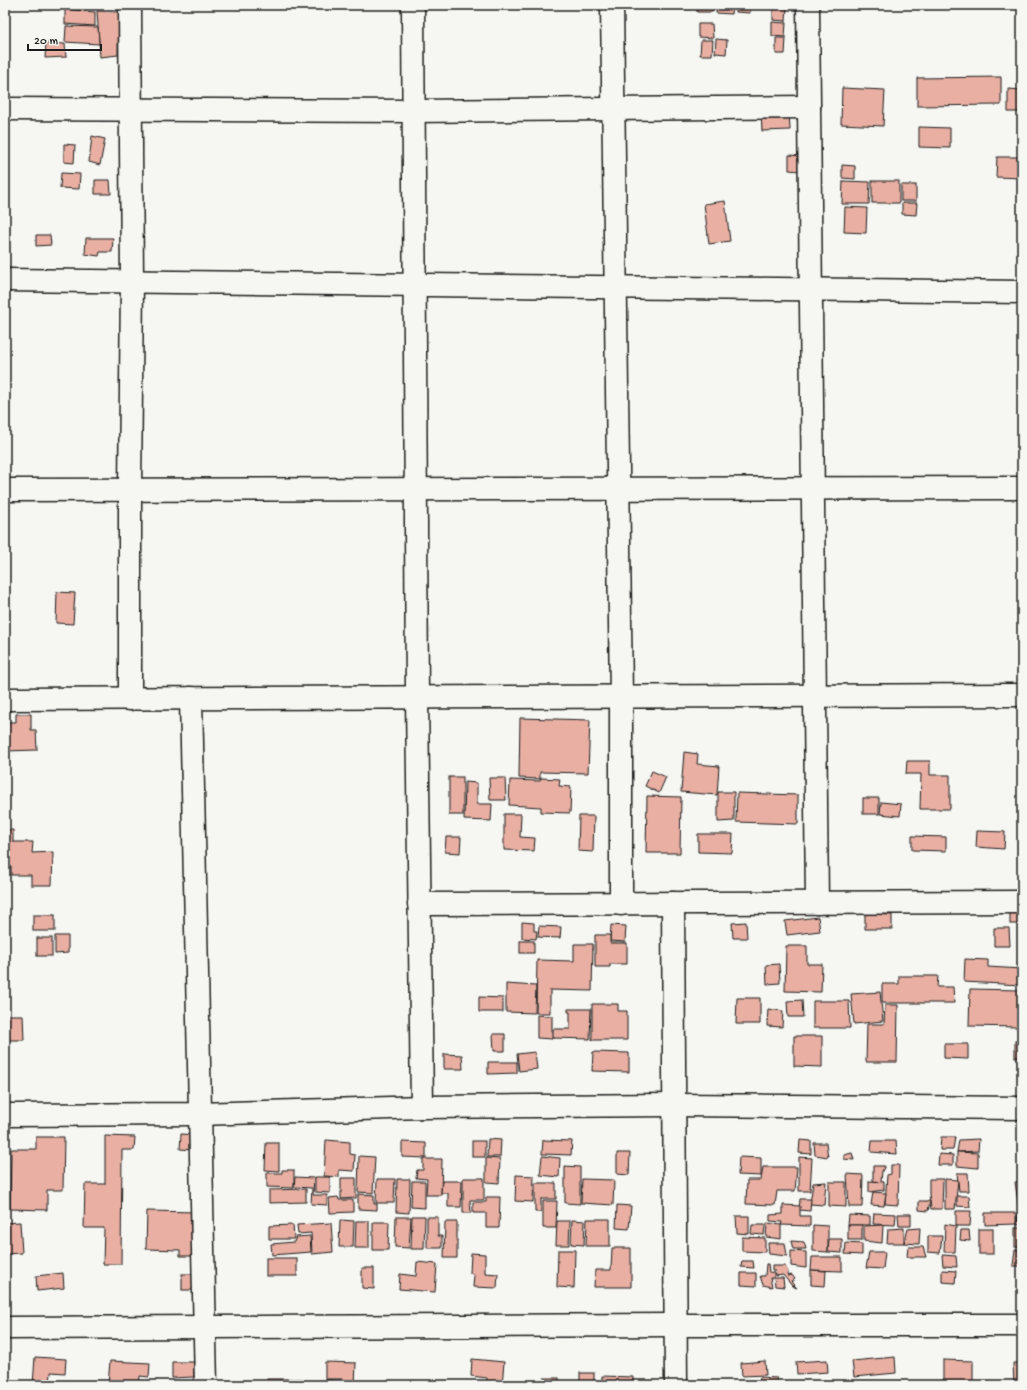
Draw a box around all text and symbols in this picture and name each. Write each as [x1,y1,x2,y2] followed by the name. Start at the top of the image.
[28,26,101,52] scale bar
[34,35,59,49] text: 20 m

